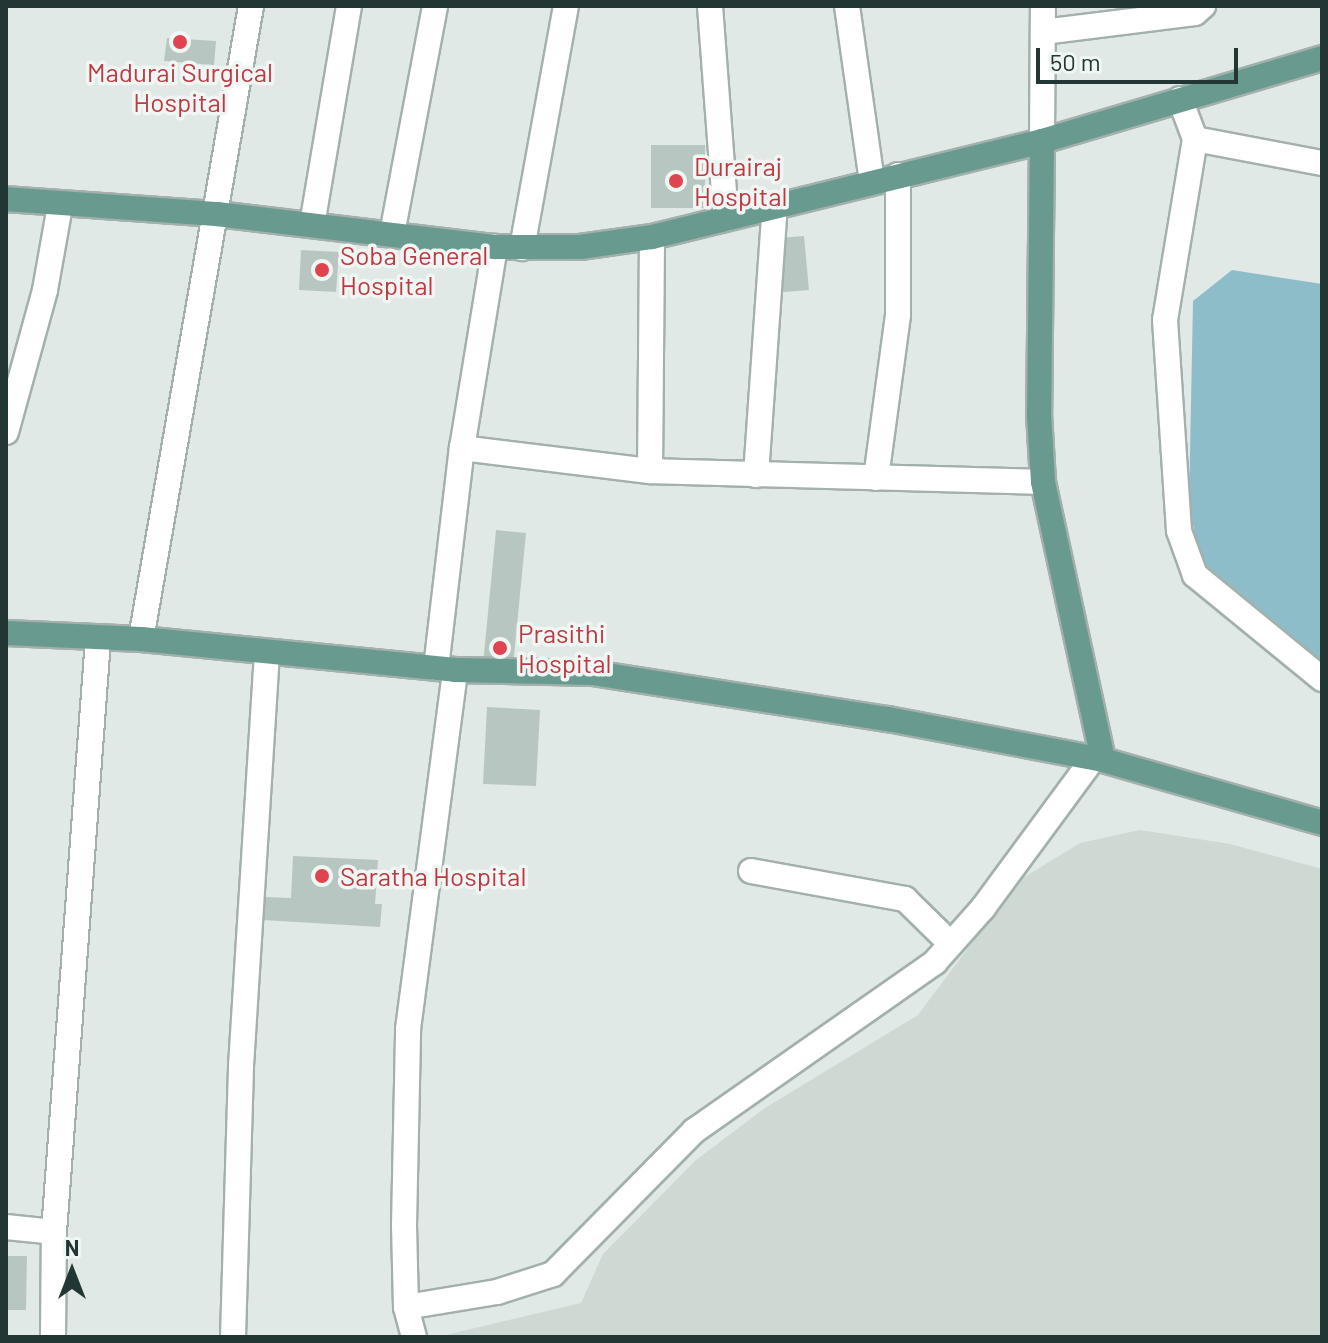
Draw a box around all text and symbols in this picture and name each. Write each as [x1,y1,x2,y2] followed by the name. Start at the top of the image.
[169,31,191,53] marker: Madurai Surgical Hospital
[1040,32,1242,82] scale bar
[1050,47,1101,76] text: 50 m
[87,56,273,118] place label: Madurai Surgical Hospital
[694,150,787,212] place label: Durairaj Hospital
[665,170,687,192] marker: Durairaj Hospital
[340,239,488,300] place label: Soba General Hospital
[311,259,333,281] marker: Soba General Hospital
[518,617,611,678] place label: Prasithi Hospital
[489,637,511,659] marker: Prasithi Hospital
[340,860,526,892] place label: Saratha Hospital
[311,865,333,887] marker: Saratha Hospital
[32,1231,112,1311] north arrow
[65,1234,79,1260] text: N

